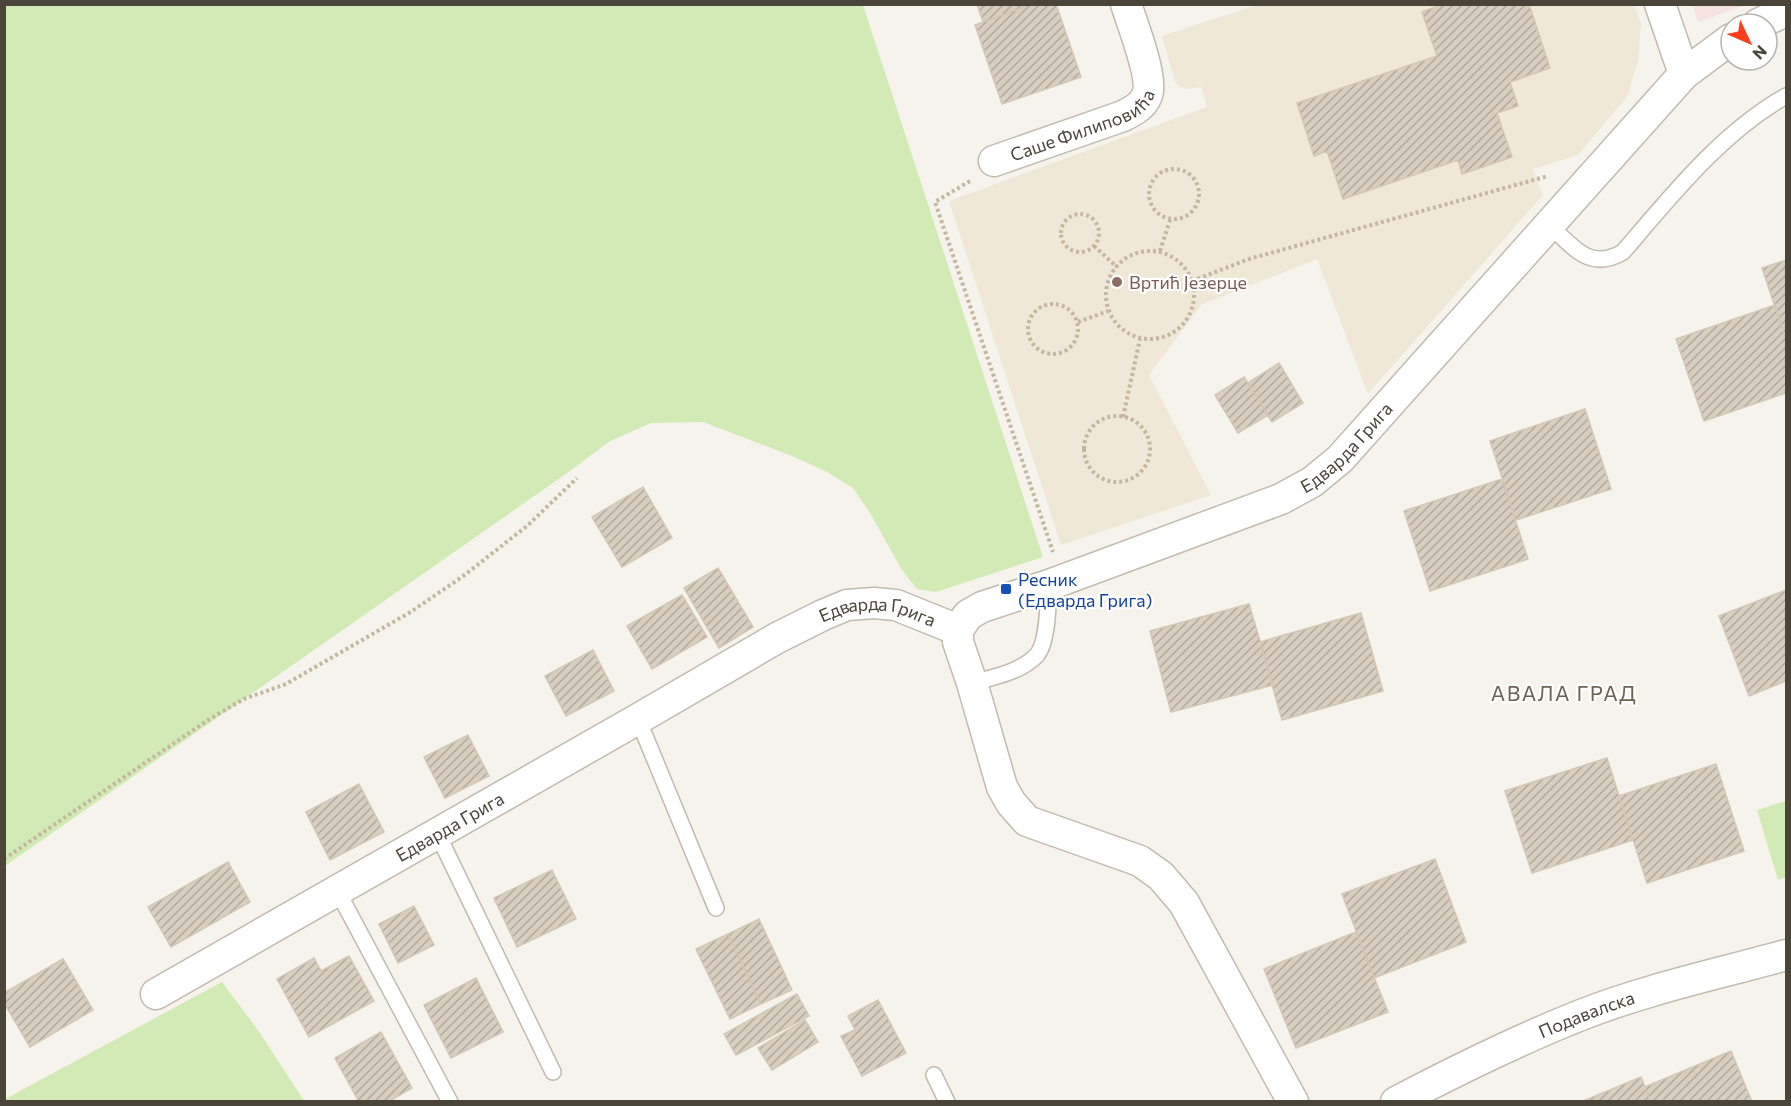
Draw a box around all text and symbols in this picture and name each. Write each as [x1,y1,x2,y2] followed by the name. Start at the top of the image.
[1719,12,1779,72] north arrow
[1749,42,1771,64] text: N
[1007,86,1159,166] street label: Саше Филиповића
[1129,271,1247,293] place label: Вртић Језерце
[1110,275,1124,289] marker: Вртић Језерце
[1296,397,1397,497] street label: Едварда Грига
[1018,568,1153,611] place label: Ресник (Едварда Грига)
[999,582,1013,596] marker: Ресник (Едварда Грига)
[815,592,939,631] street label: Едварда Грига
[1491,680,1637,705] district label: АВАЛА ГРАД
[392,787,507,866] street label: Едварда Грига
[1535,986,1637,1042] street label: Подавалска

